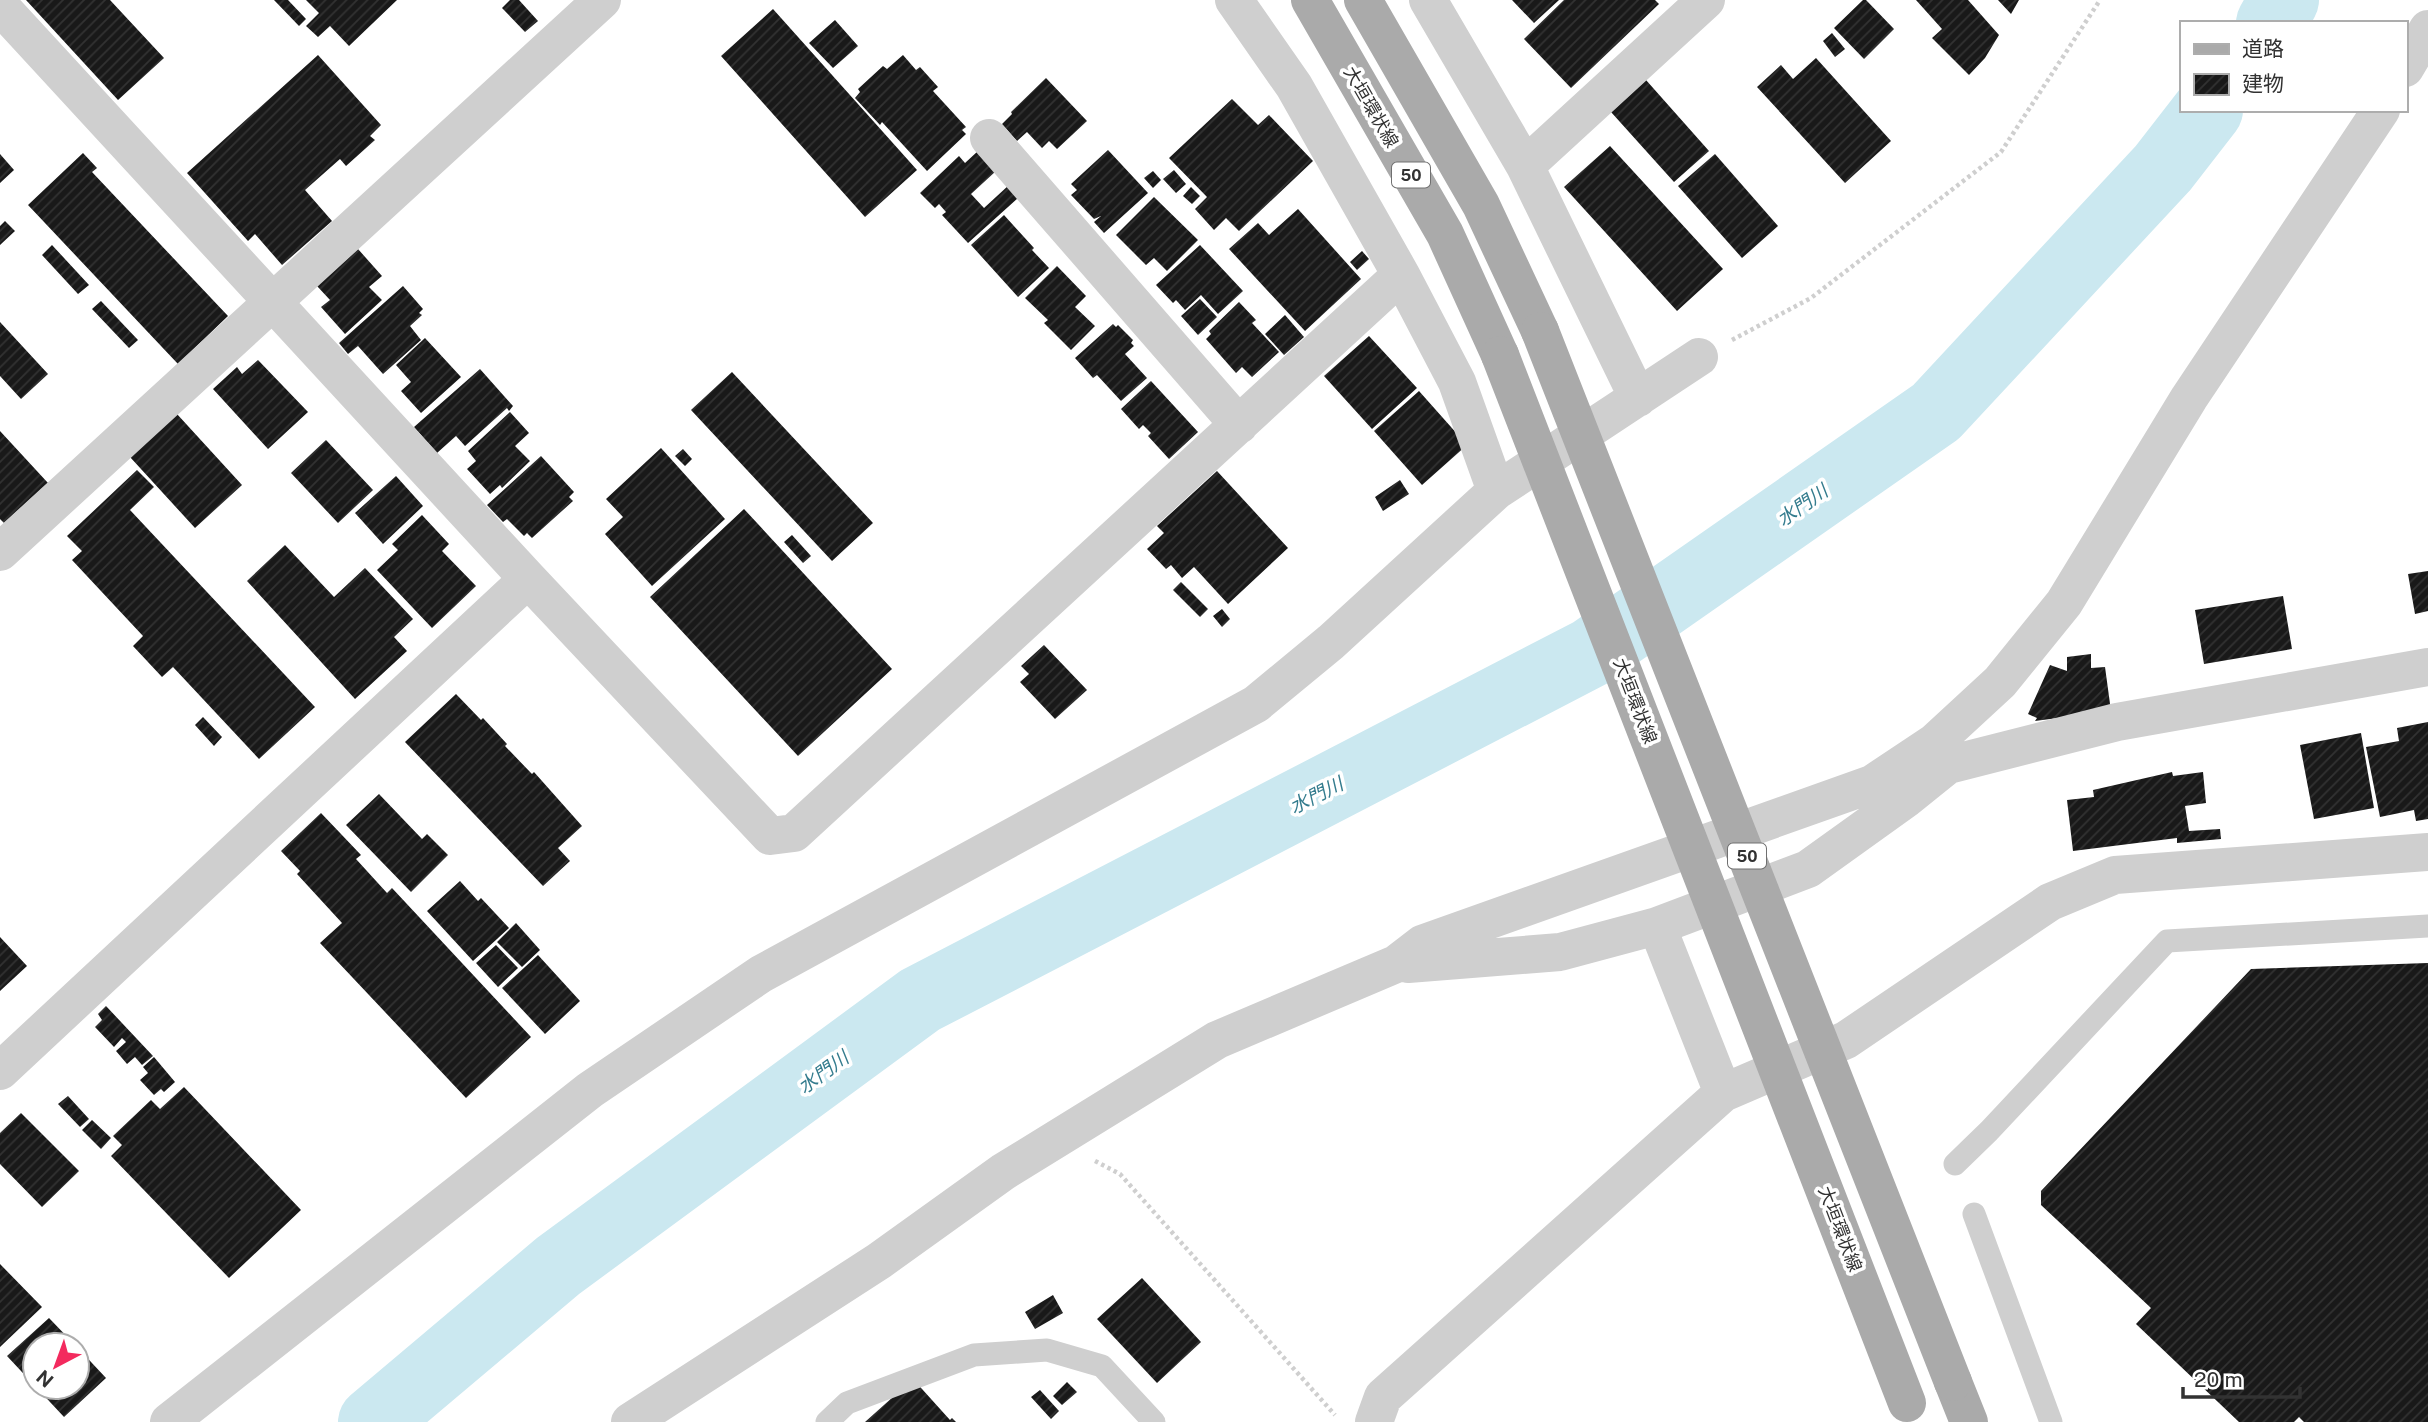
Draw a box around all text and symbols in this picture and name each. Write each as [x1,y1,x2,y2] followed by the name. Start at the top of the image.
[2180,21,2407,112] legend
[2242,36,2284,61] text: 道路
[1340,63,1403,151] street label: 大垣環状線
[2242,71,2284,96] text: 建物
[1392,162,1430,188] road number: 50
[1772,478,1833,530] water label: 水門川
[1610,655,1661,747] street label: 大垣環状線
[1286,771,1348,818] water label: 水門川
[1728,844,1766,869] road number: 50
[793,1045,854,1098] water label: 水門川
[1815,1183,1866,1275] street label: 大垣環状線
[21,1331,91,1401] north arrow
[2183,1356,2300,1400] scale bar
[32,1366,58,1392] text: N
[2194,1367,2243,1392] text: 20 m

